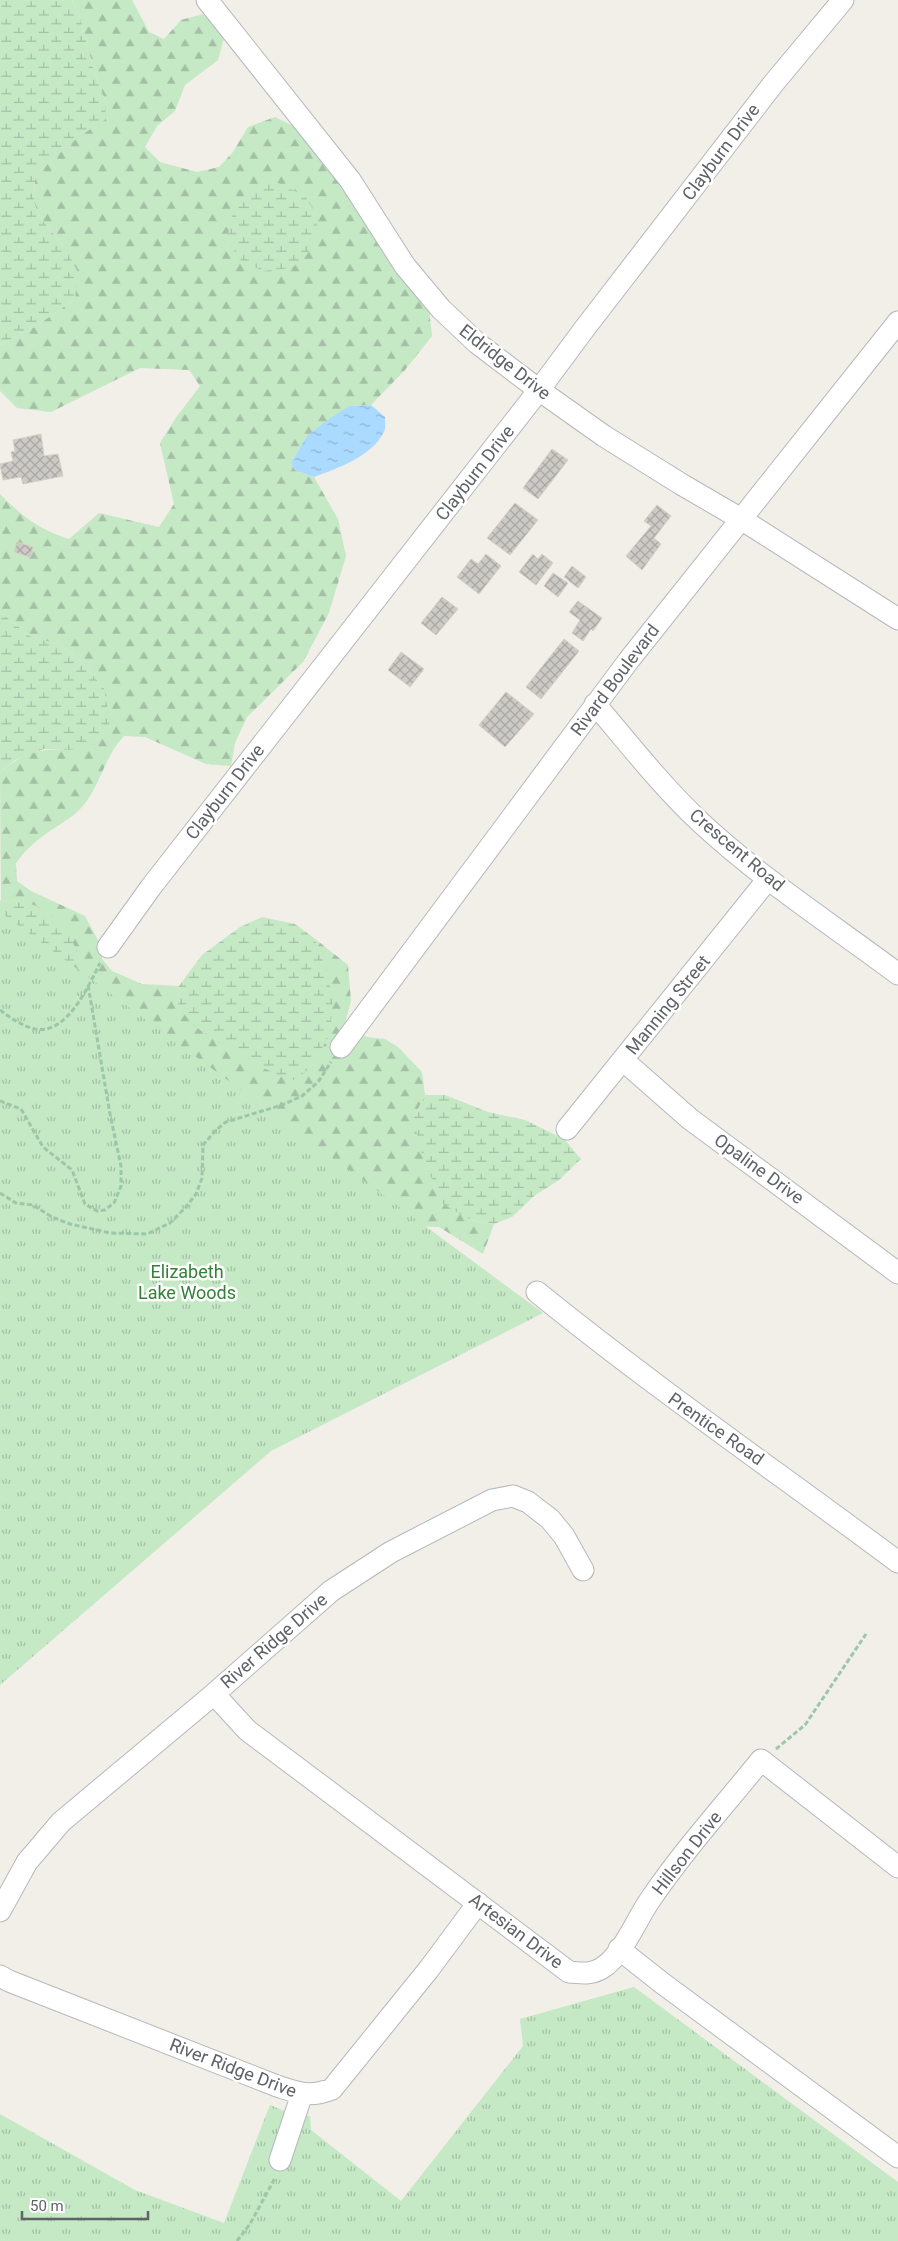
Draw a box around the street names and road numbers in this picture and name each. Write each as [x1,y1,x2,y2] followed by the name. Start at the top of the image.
[678,99,764,204] street label: Clayburn Drive
[456,319,555,404] street label: Eldridge Drive
[431,421,518,525] street label: Clayburn Drive
[566,620,663,740] street label: Rivard Boulevard
[181,740,268,844] street label: Clayburn Drive
[686,804,789,895] street label: Crescent Road
[621,951,714,1059] street label: Manning Street
[710,1129,808,1208] street label: Opaline Drive
[664,1388,768,1469] street label: Prentice Road
[216,1589,331,1693] street label: River Ridge Drive
[647,1807,726,1899] street label: Hillson Drive
[465,1889,567,1973] street label: Artesian Drive
[167,2034,300,2101] street label: River Ridge Drive

